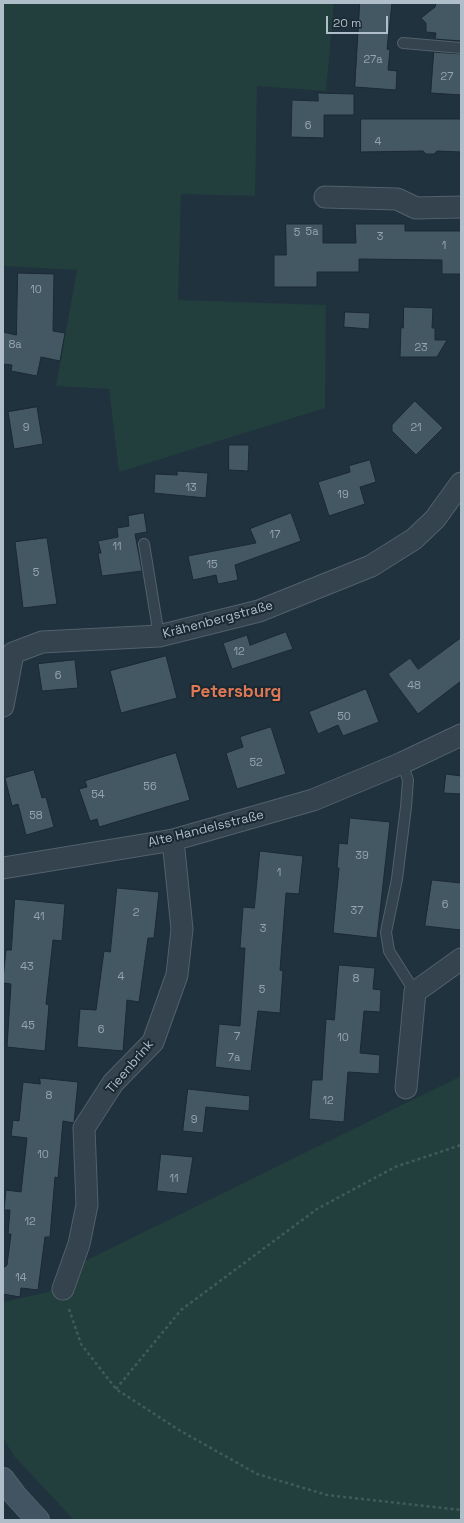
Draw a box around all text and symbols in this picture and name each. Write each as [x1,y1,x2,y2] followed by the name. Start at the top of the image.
[328,8,390,34] scale bar
[333,15,361,31] text: 20 m
[363,53,383,67] house number: 27a
[441,70,453,84] house number: 27
[305,119,311,133] house number: 6
[375,135,381,149] house number: 4
[306,225,318,239] house number: 5a
[294,226,300,240] house number: 5
[377,230,383,244] house number: 3
[442,239,446,253] house number: 1
[30,283,42,297] house number: 10
[8,338,22,352] house number: 8a
[414,341,428,355] house number: 23
[23,421,29,435] house number: 9
[410,421,422,435] house number: 21
[185,481,197,495] house number: 13
[337,488,349,502] house number: 19
[270,528,280,542] house number: 17
[112,540,122,554] house number: 11
[206,558,218,572] house number: 15
[33,566,39,580] house number: 5
[161,598,275,642] street label: Krähenbergstraße
[233,645,245,659] house number: 12
[55,669,61,683] house number: 6
[407,679,421,693] house number: 48
[191,682,281,702] district label: Petersburg
[337,710,351,724] house number: 50
[249,756,263,770] house number: 52
[143,780,157,794] house number: 56
[91,788,105,802] house number: 54
[146,807,266,851] street label: Alte Handelsstraße
[29,809,43,823] house number: 58
[355,849,369,863] house number: 39
[277,866,281,880] house number: 1
[442,898,448,912] house number: 6
[351,904,363,918] house number: 37
[133,906,139,920] house number: 2
[33,910,45,924] house number: 41
[260,922,266,936] house number: 3
[20,960,34,974] house number: 43
[118,970,124,984] house number: 4
[353,972,359,986] house number: 8
[259,983,265,997] house number: 5
[21,1019,35,1033] house number: 45
[98,1023,104,1037] house number: 6
[234,1030,240,1044] house number: 7
[337,1031,349,1045] house number: 10
[103,1037,157,1097] street label: Tieenbrink
[228,1051,240,1065] house number: 7a
[46,1089,52,1103] house number: 8
[322,1094,334,1108] house number: 12
[191,1113,197,1127] house number: 9
[37,1148,49,1162] house number: 10
[169,1172,179,1186] house number: 11
[24,1215,36,1229] house number: 12
[15,1271,27,1285] house number: 14

